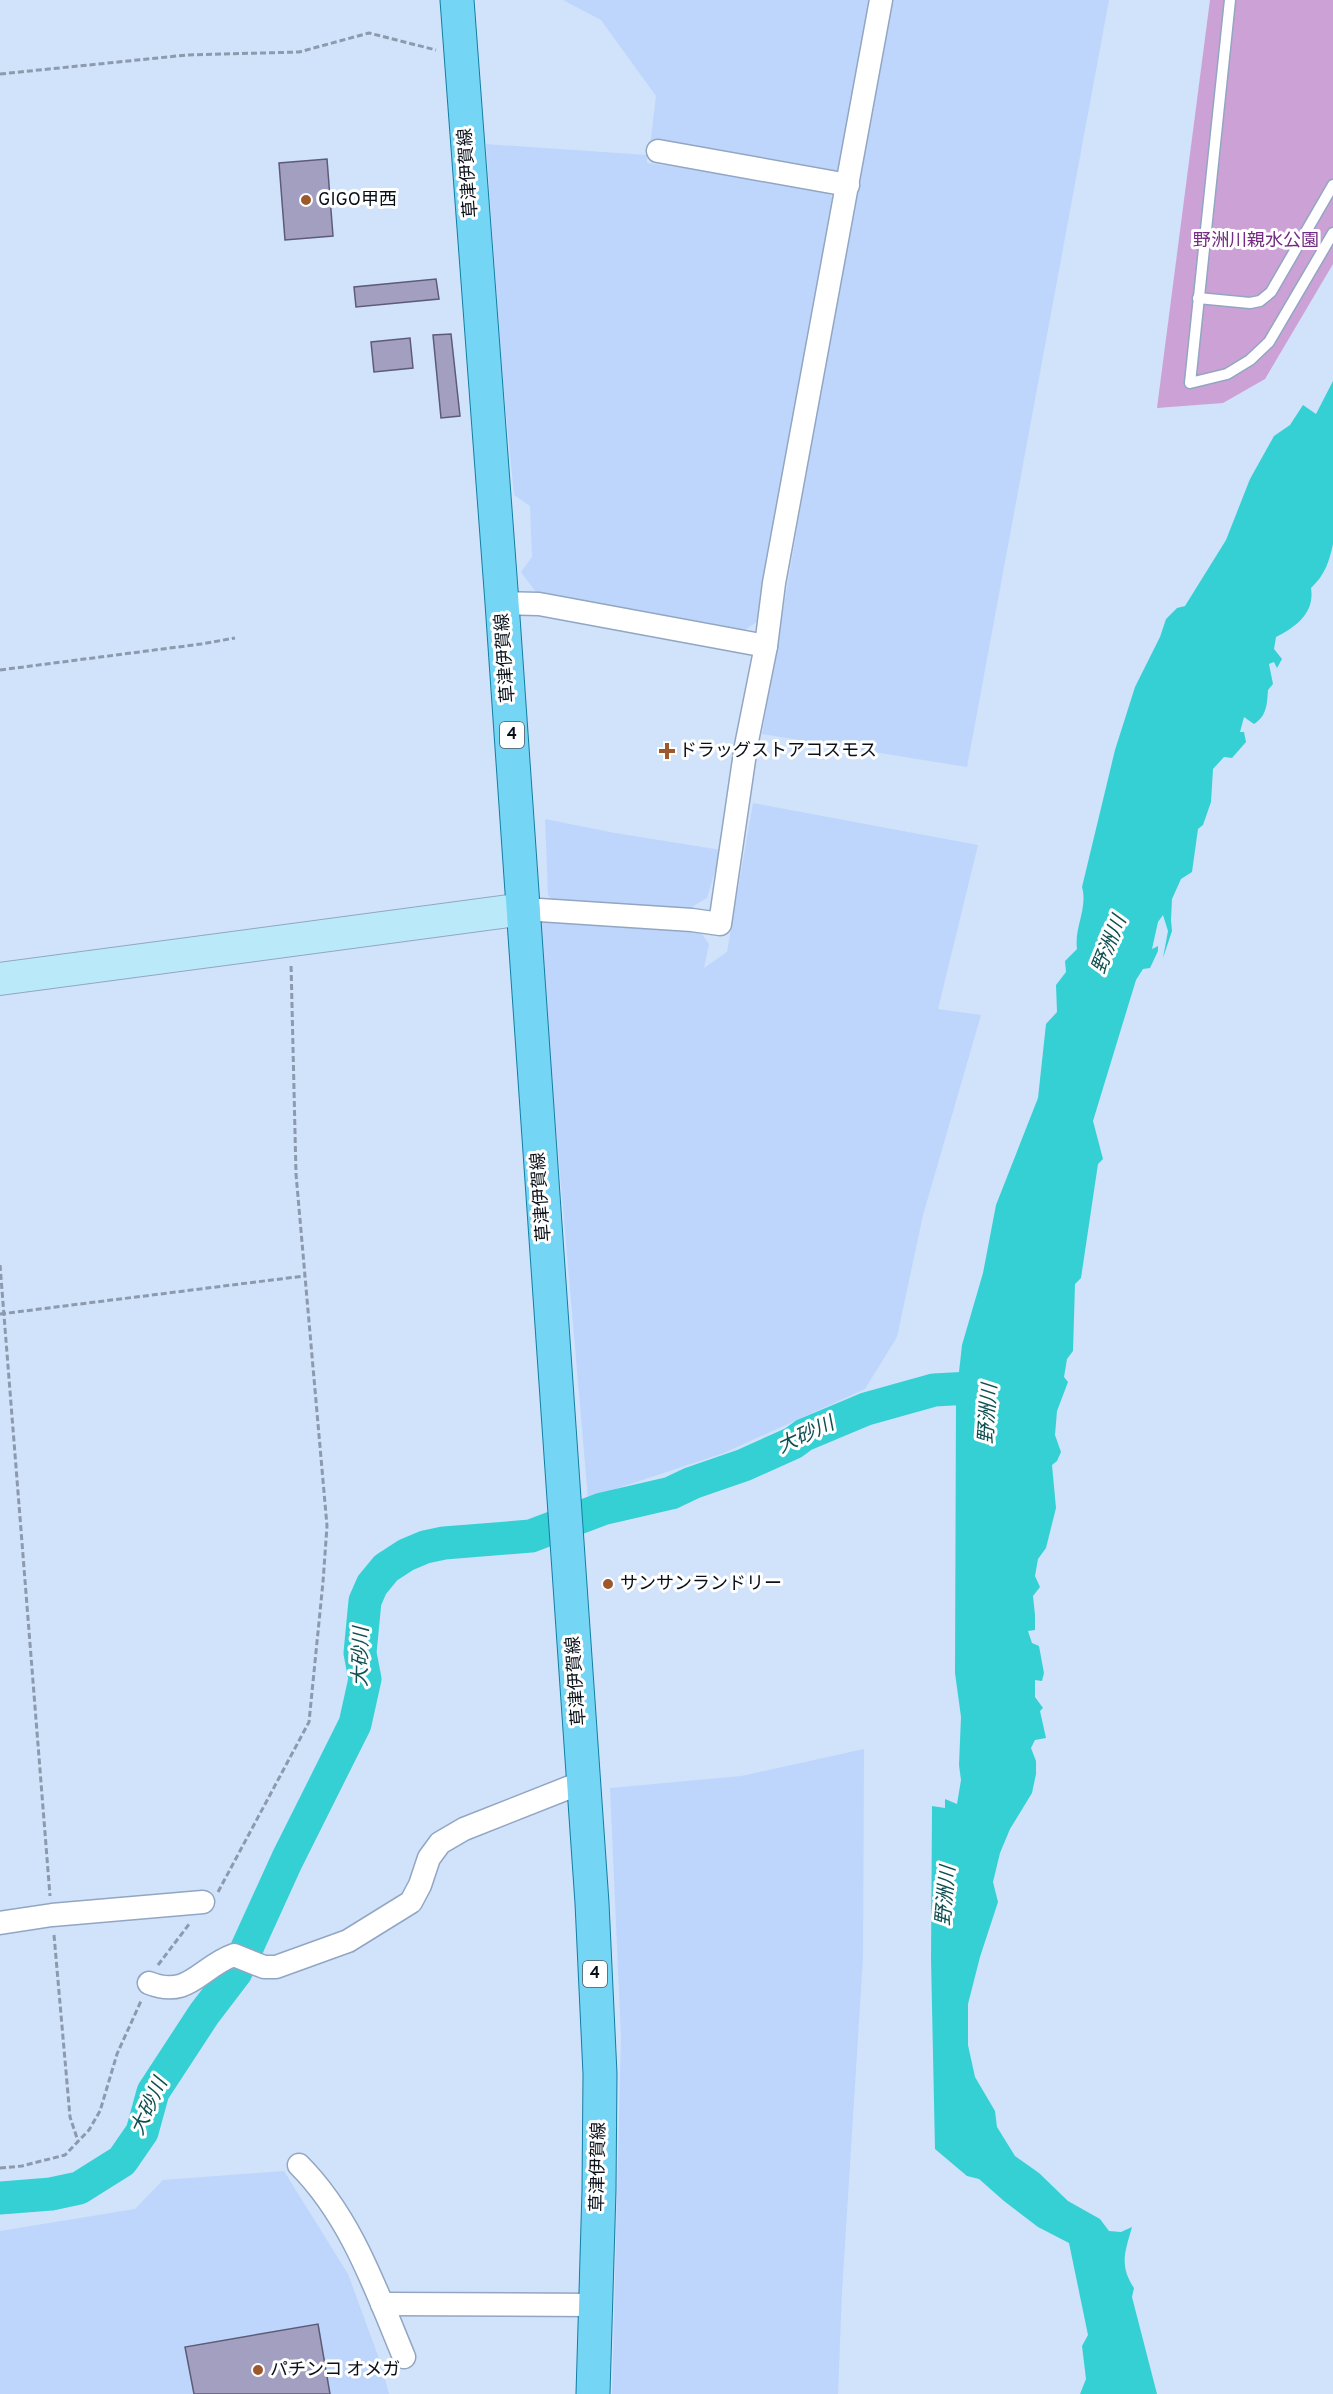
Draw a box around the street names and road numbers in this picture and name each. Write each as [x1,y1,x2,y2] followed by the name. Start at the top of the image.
[454,127,484,219] street label: 草津伊賀線
[491,612,521,704] street label: 草津伊賀線
[500,722,524,748] road number: 4
[527,1151,557,1243] street label: 草津伊賀線
[562,1635,592,1727] street label: 草津伊賀線
[583,1961,607,1987] road number: 4
[587,2122,611,2212] street label: 草津伊賀線

